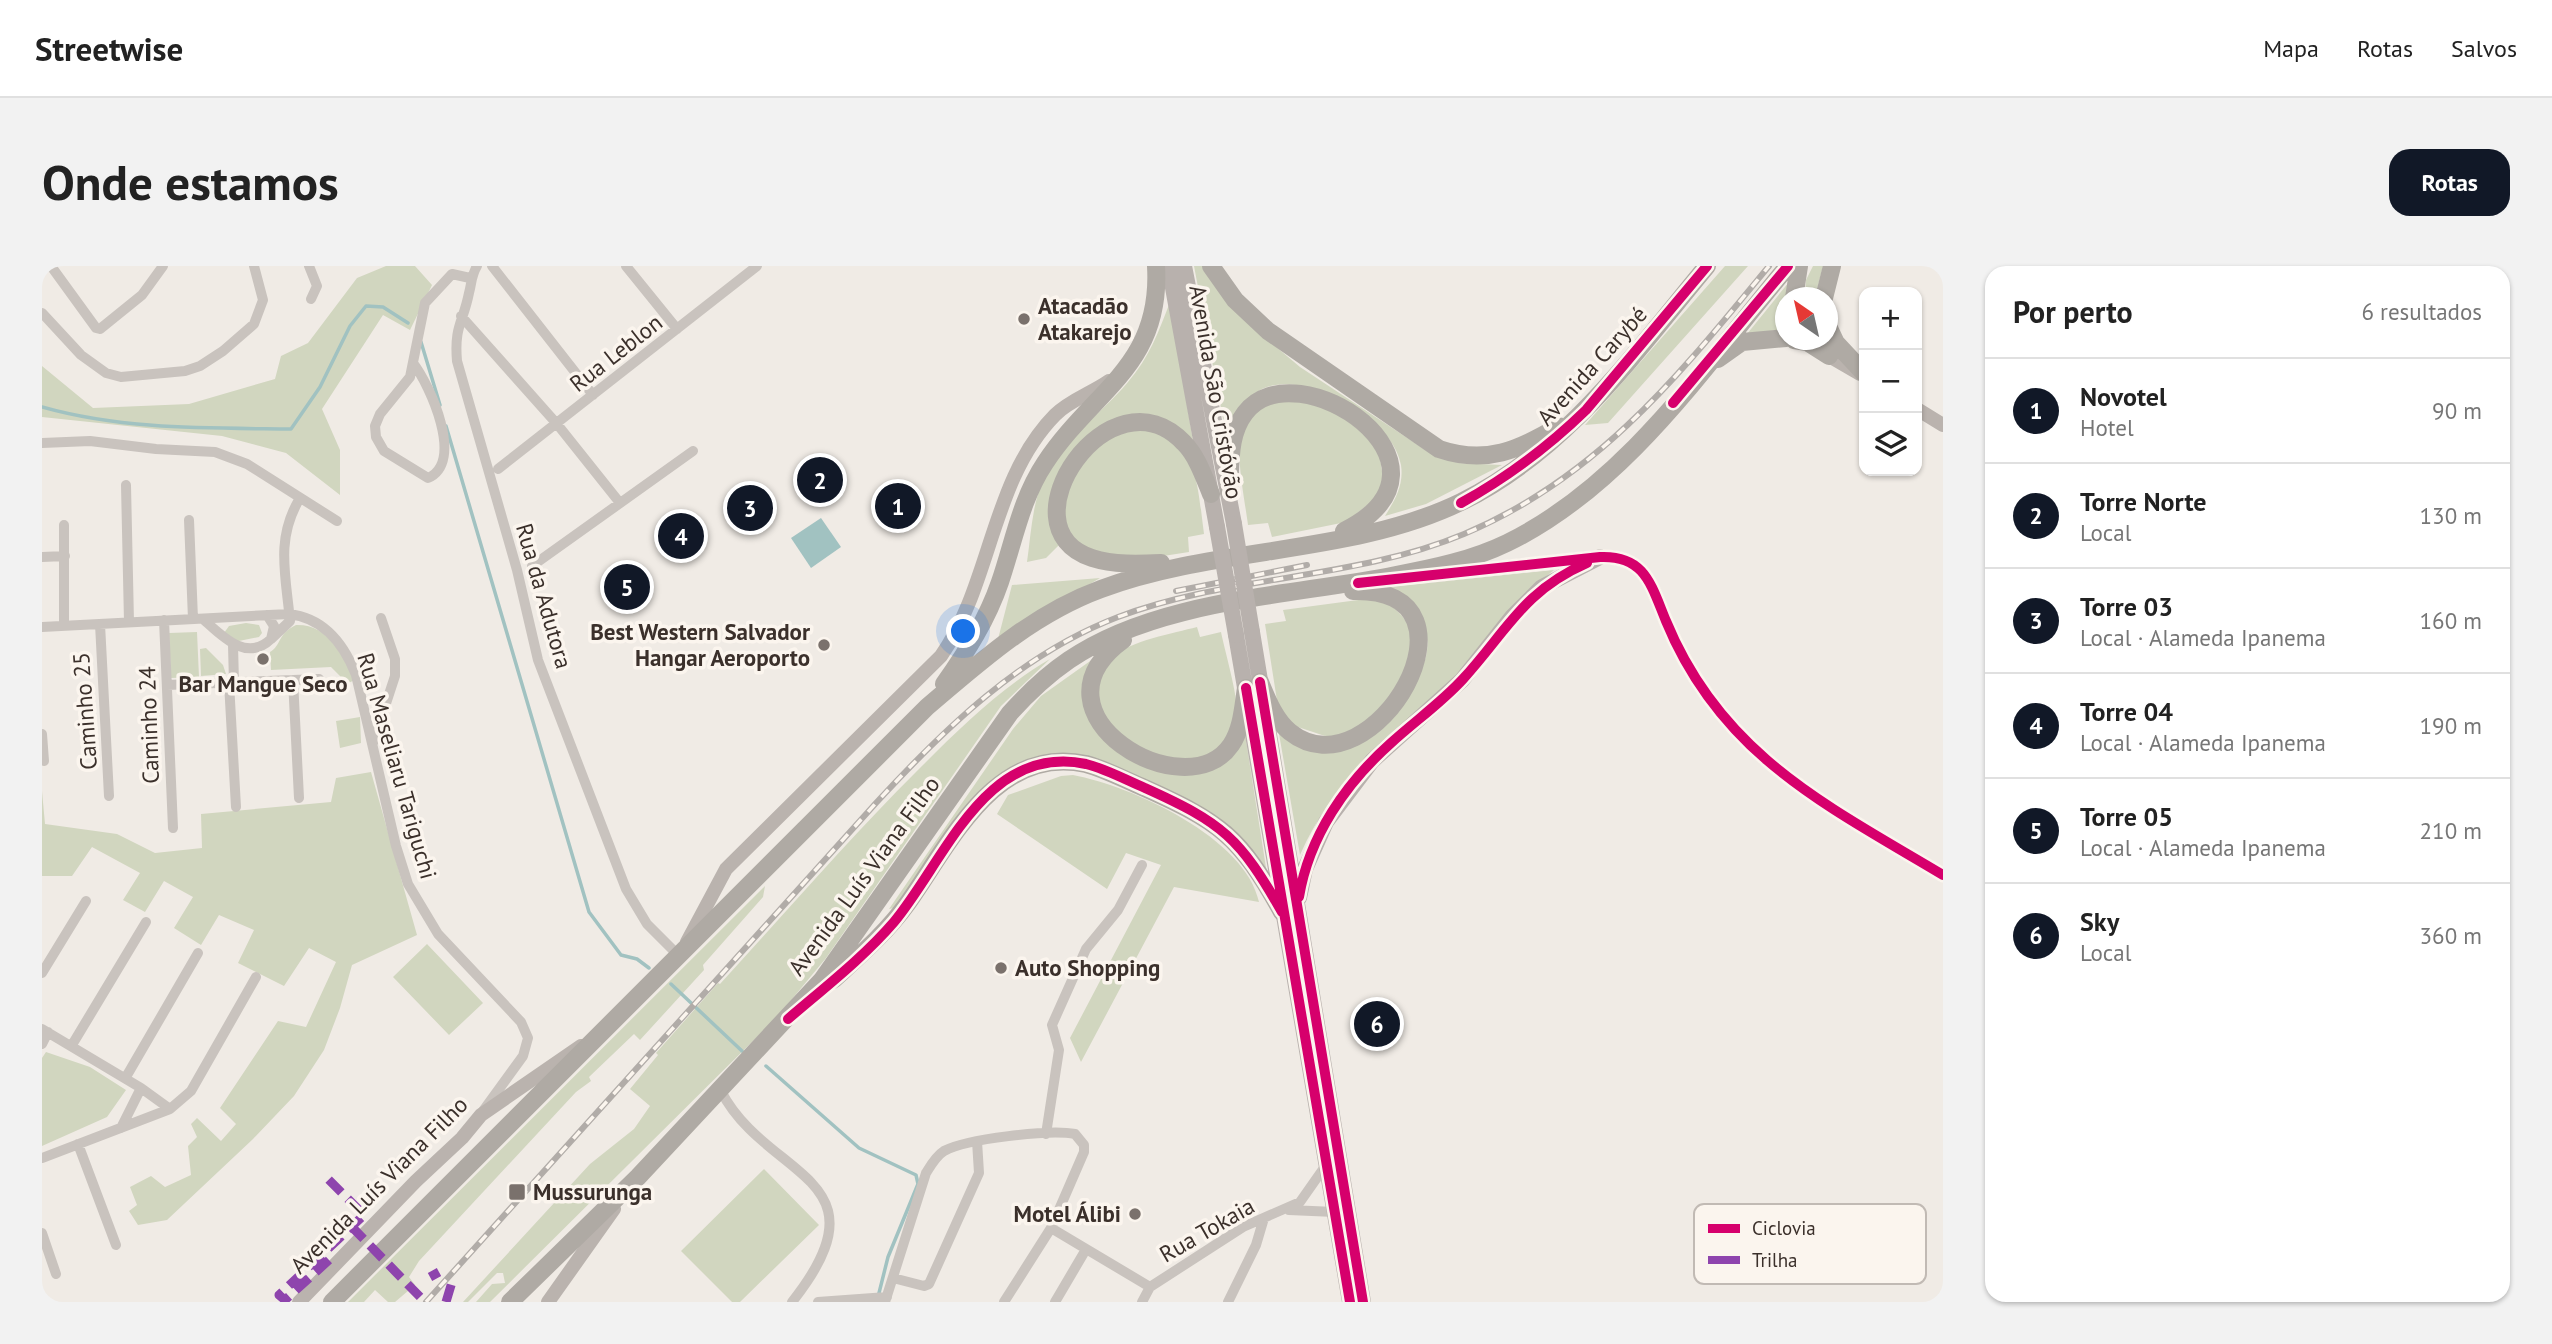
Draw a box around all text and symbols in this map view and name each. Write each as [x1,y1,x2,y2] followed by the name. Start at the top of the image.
[35,27,183,70] text: Streetwise
[2263,33,2319,64] text: Mapa
[2357,33,2413,64] text: Rotas
[2451,33,2517,64] text: Salvos
[2389,149,2510,216] button: Rotas
[42,150,339,214] text: Onde estamos
[1183,283,1250,501] street label: Avenida São Cristóvão
[1775,287,1838,350] north arrow
[1859,287,1922,476] map controls
[1859,287,1922,350] button: +
[1038,291,1132,346] place label: Atacadão Atakarejo
[2013,292,2133,331] text: Por perto
[2361,297,2482,326] text: 6 resultados
[1530,300,1653,431] street label: Avenida Carybé
[564,307,668,398] street label: Rua Leblon
[1016,311,1032,327] marker: Atacadão Atakarejo
[1859,350,1922,413] button: −
[2080,380,2167,413] text: Novotel
[2029,396,2043,425] text: 1
[2432,396,2482,425] text: 90 m
[1859,413,1922,476] button: layers
[2080,413,2134,442] text: Hotel
[797,454,843,506] pin: 2
[875,480,921,532] pin: 1
[727,482,773,534] pin: 3
[2080,485,2207,518] text: Torre Norte
[2029,501,2043,530] text: 2
[2420,501,2482,530] text: 130 m
[658,510,704,562] pin: 4
[2080,518,2131,547] text: Local
[510,520,579,672] street label: Rua da Adutora
[604,561,650,613] pin: 5
[2080,590,2173,623] text: Torre 03
[2029,606,2043,635] text: 3
[2420,606,2482,635] text: 160 m
[946,614,980,648] your location
[590,617,811,672] place label: Best Western Salvador Hangar Aeroporto
[2080,623,2326,652] text: Local · Alameda Ipanema
[816,637,832,653] marker: Best Western Salvador Hangar Aeroporto
[351,649,444,882] street label: Rua Maseliaru Tariguchi
[66,651,103,771] street label: Caminho 25
[255,651,271,667] marker: Bar Mangue Seco
[132,665,165,784] street label: Caminho 24
[178,669,348,698] place label: Bar Mangue Seco
[2080,695,2173,728] text: Torre 04
[2029,711,2043,740] text: 4
[2420,711,2482,740] text: 190 m
[2080,728,2326,757] text: Local · Alameda Ipanema
[782,770,946,981] street label: Avenida Luís Viana Filho
[2080,800,2173,833] text: Torre 05
[2029,816,2043,845] text: 5
[2420,816,2482,845] text: 210 m
[2080,833,2326,862] text: Local · Alameda Ipanema
[2080,905,2119,938] text: Sky
[2029,921,2043,950] text: 6
[2420,921,2482,950] text: 360 m
[2080,938,2131,967] text: Local
[1015,953,1160,982] place label: Auto Shopping
[993,960,1009,976] marker: Auto Shopping
[1354,998,1400,1050] pin: 6
[284,1090,474,1280] street label: Avenida Luís Viana Filho
[533,1177,652,1206] place label: Mussurunga
[507,1182,527,1202] marker: Mussurunga
[1154,1191,1259,1268] street label: Rua Tokaia
[1014,1199,1121,1228] place label: Motel Álibi
[1694,1204,1926,1284] legend
[1127,1206,1143,1222] marker: Motel Álibi
[1752,1216,1816,1240] text: Ciclovia
[1752,1248,1797,1272] text: Trilha

